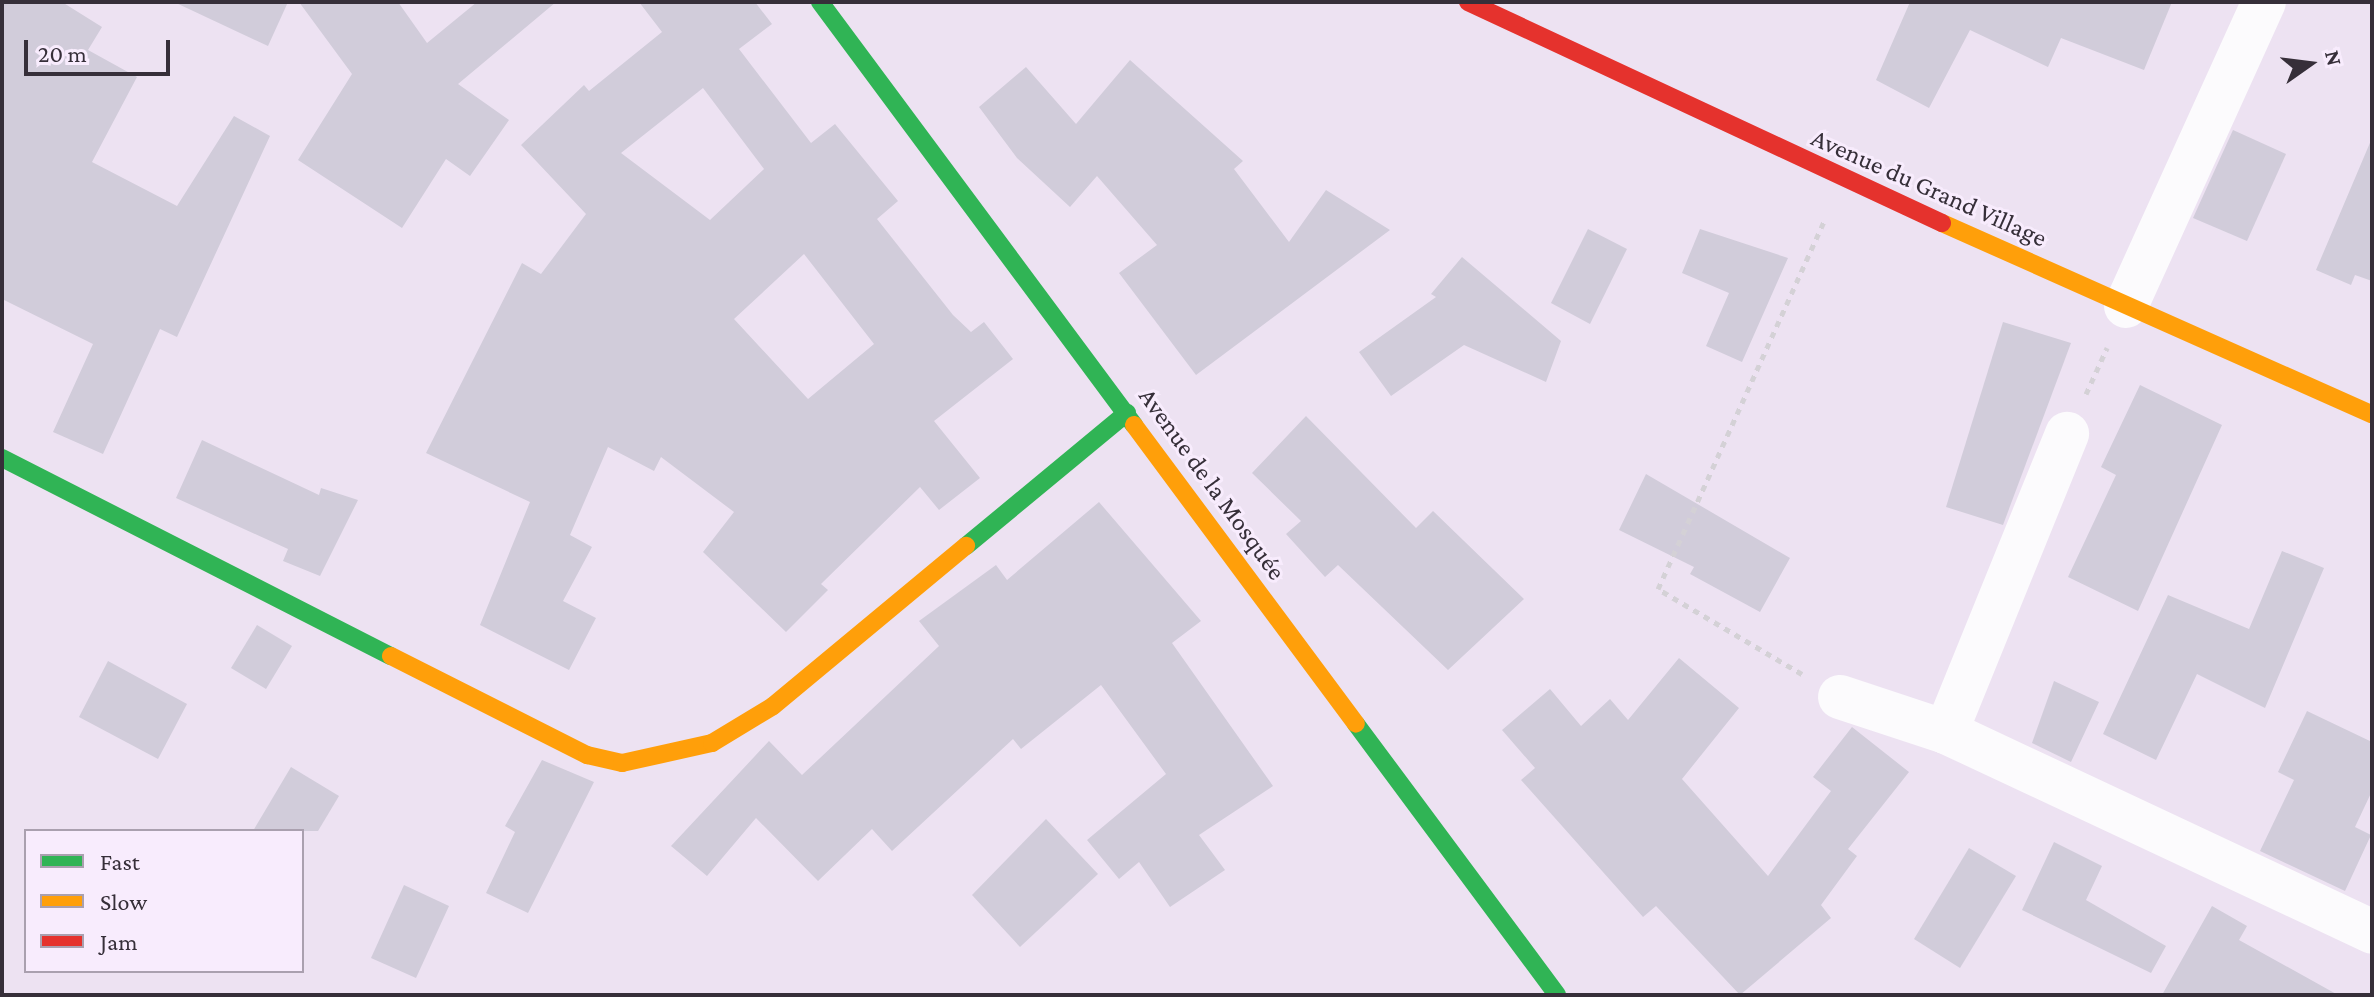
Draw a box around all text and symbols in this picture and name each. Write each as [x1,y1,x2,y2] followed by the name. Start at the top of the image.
[28,24,174,74] scale bar
[2270,24,2350,104] north arrow
[38,40,87,67] text: 20 m
[2320,48,2348,68] text: N
[1806,122,2052,254] street label: Avenue du Grand Village
[1132,382,1292,586] street label: Avenue de la Mosquée
[24,829,304,973] legend
[100,848,140,875] text: Fast
[100,888,147,915] text: Slow
[100,928,138,955] text: Jam

